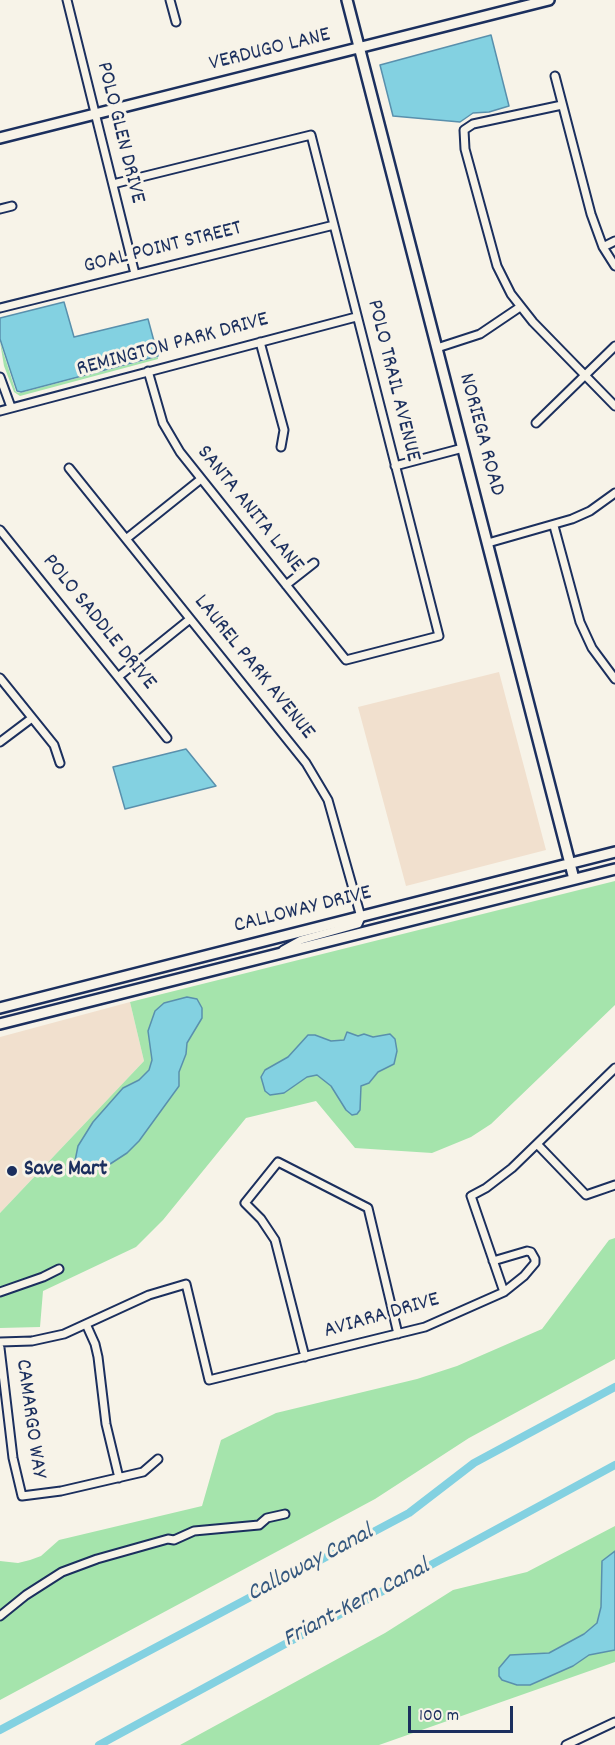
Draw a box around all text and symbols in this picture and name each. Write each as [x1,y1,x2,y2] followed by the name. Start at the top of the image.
[207,23,333,79] street label: VERDUGO LANE
[89,60,149,206] street label: POLO GLEN DRIVE
[81,217,245,281] street label: GOAL POINT STREET
[359,297,425,465] street label: POLO TRAIL AVENUE
[74,308,272,384] street label: REMINGTON PARK DRIVE
[451,371,509,499] street label: NORIEGA ROAD
[190,441,308,579] street label: SANTA ANITA LANE
[35,550,161,696] street label: POLO SADDLE DRIVE
[187,590,319,746] street label: LAUREL PARK AVENUE
[232,881,374,941] street label: CALLOWAY DRIVE
[24,1158,107,1184] place label: Save Mart
[5,1164,19,1178] marker: Save Mart
[321,1288,443,1346] street label: AVIARA DRIVE
[8,1358,50,1480] street label: CAMARGO WAY
[243,1520,379,1610] water label: Calloway Canal
[279,1554,435,1656] water label: Friant-Kern Canal
[411,1694,516,1732] scale bar
[419,1704,459,1729] text: 100 m

